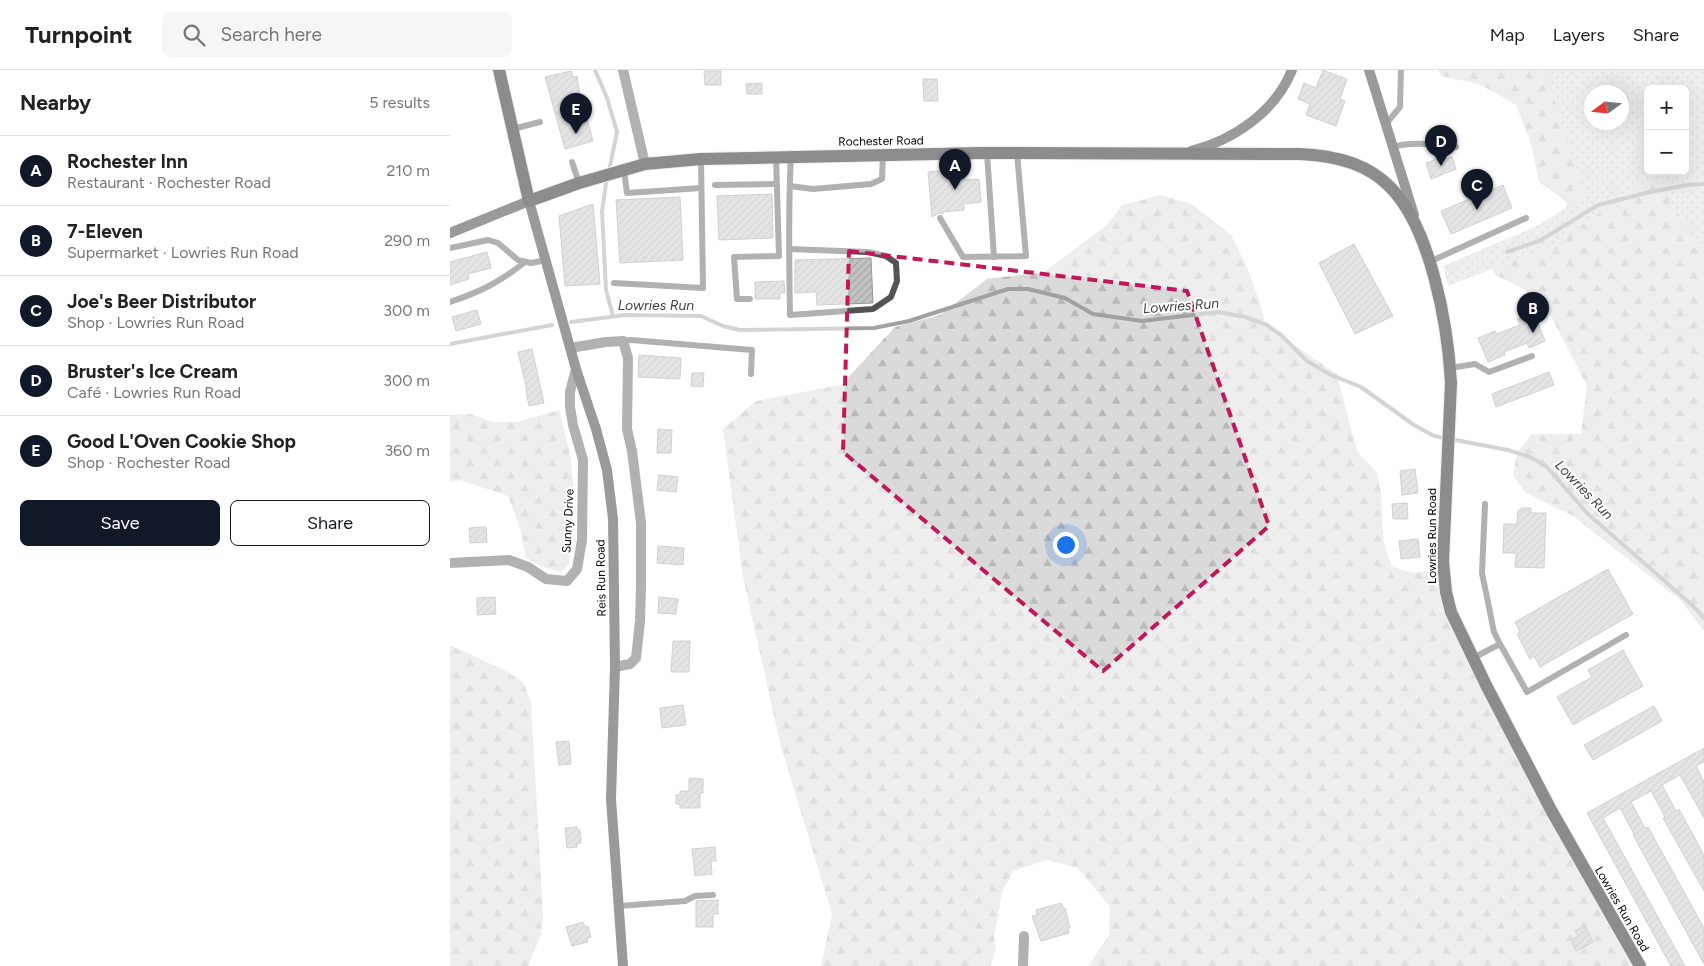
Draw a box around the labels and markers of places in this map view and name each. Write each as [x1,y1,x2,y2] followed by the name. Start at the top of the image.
[560,93,592,134] pin: E
[1425,125,1457,166] pin: D
[939,149,971,190] pin: A
[1461,169,1493,210] pin: C
[1517,292,1549,333] pin: B

